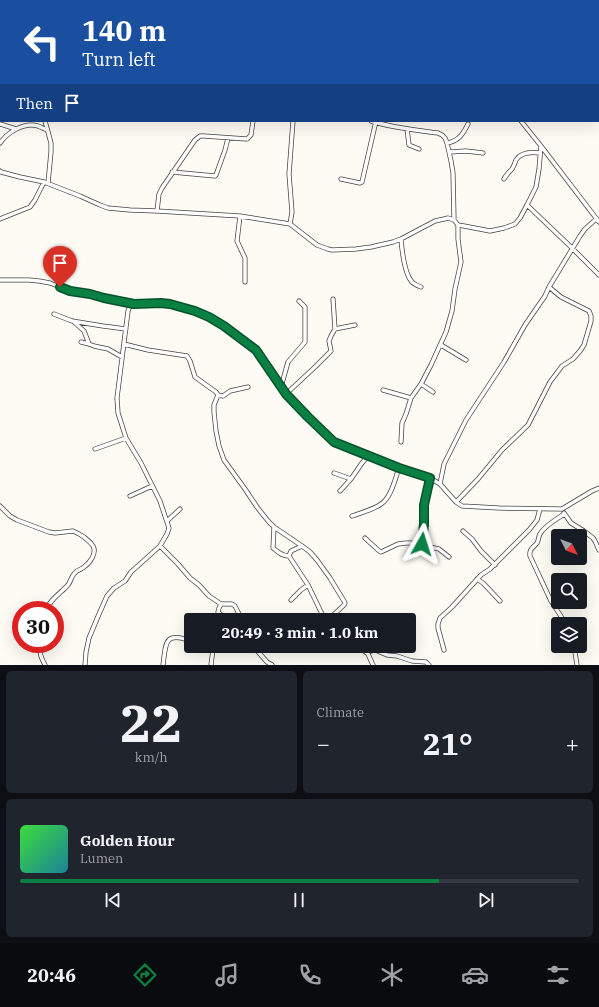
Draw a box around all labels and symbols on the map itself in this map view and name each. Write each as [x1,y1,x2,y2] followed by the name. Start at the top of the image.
[43,246,77,287] pin
[401,523,443,565] position arrow
[551,529,587,565] north arrow
[12,601,64,653] speed limit sign: 30

